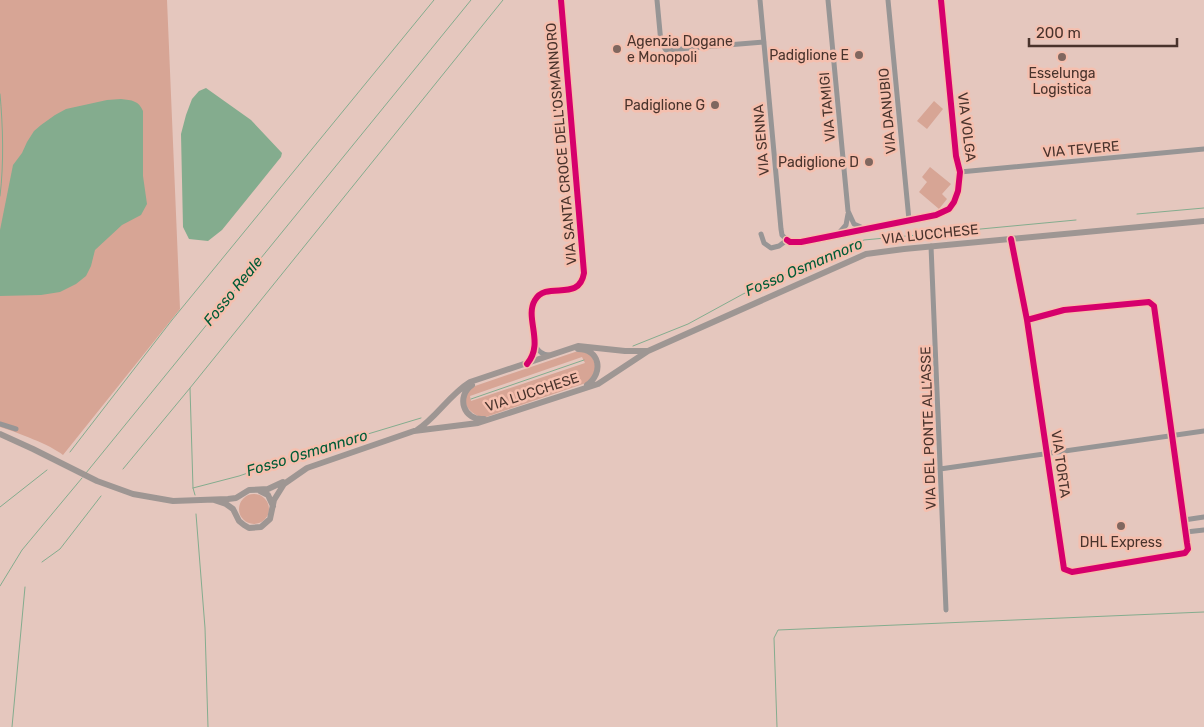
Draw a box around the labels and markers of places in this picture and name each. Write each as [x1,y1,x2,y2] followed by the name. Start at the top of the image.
[627,33,733,66] place label: Agenzia Dogane e Monopoli
[611,43,623,55] marker: Agenzia Dogane e Monopoli
[769,47,849,64] place label: Padiglione E
[853,49,865,61] marker: Padiglione E
[1056,51,1068,63] marker: Esselunga Logistica
[1028,65,1096,98] place label: Esselunga Logistica
[624,97,705,114] place label: Padiglione G
[709,99,721,111] marker: Padiglione G
[778,154,859,171] place label: Padiglione D
[863,156,875,168] marker: Padiglione D
[1115,520,1127,532] marker: DHL Express
[1080,534,1162,551] place label: DHL Express

